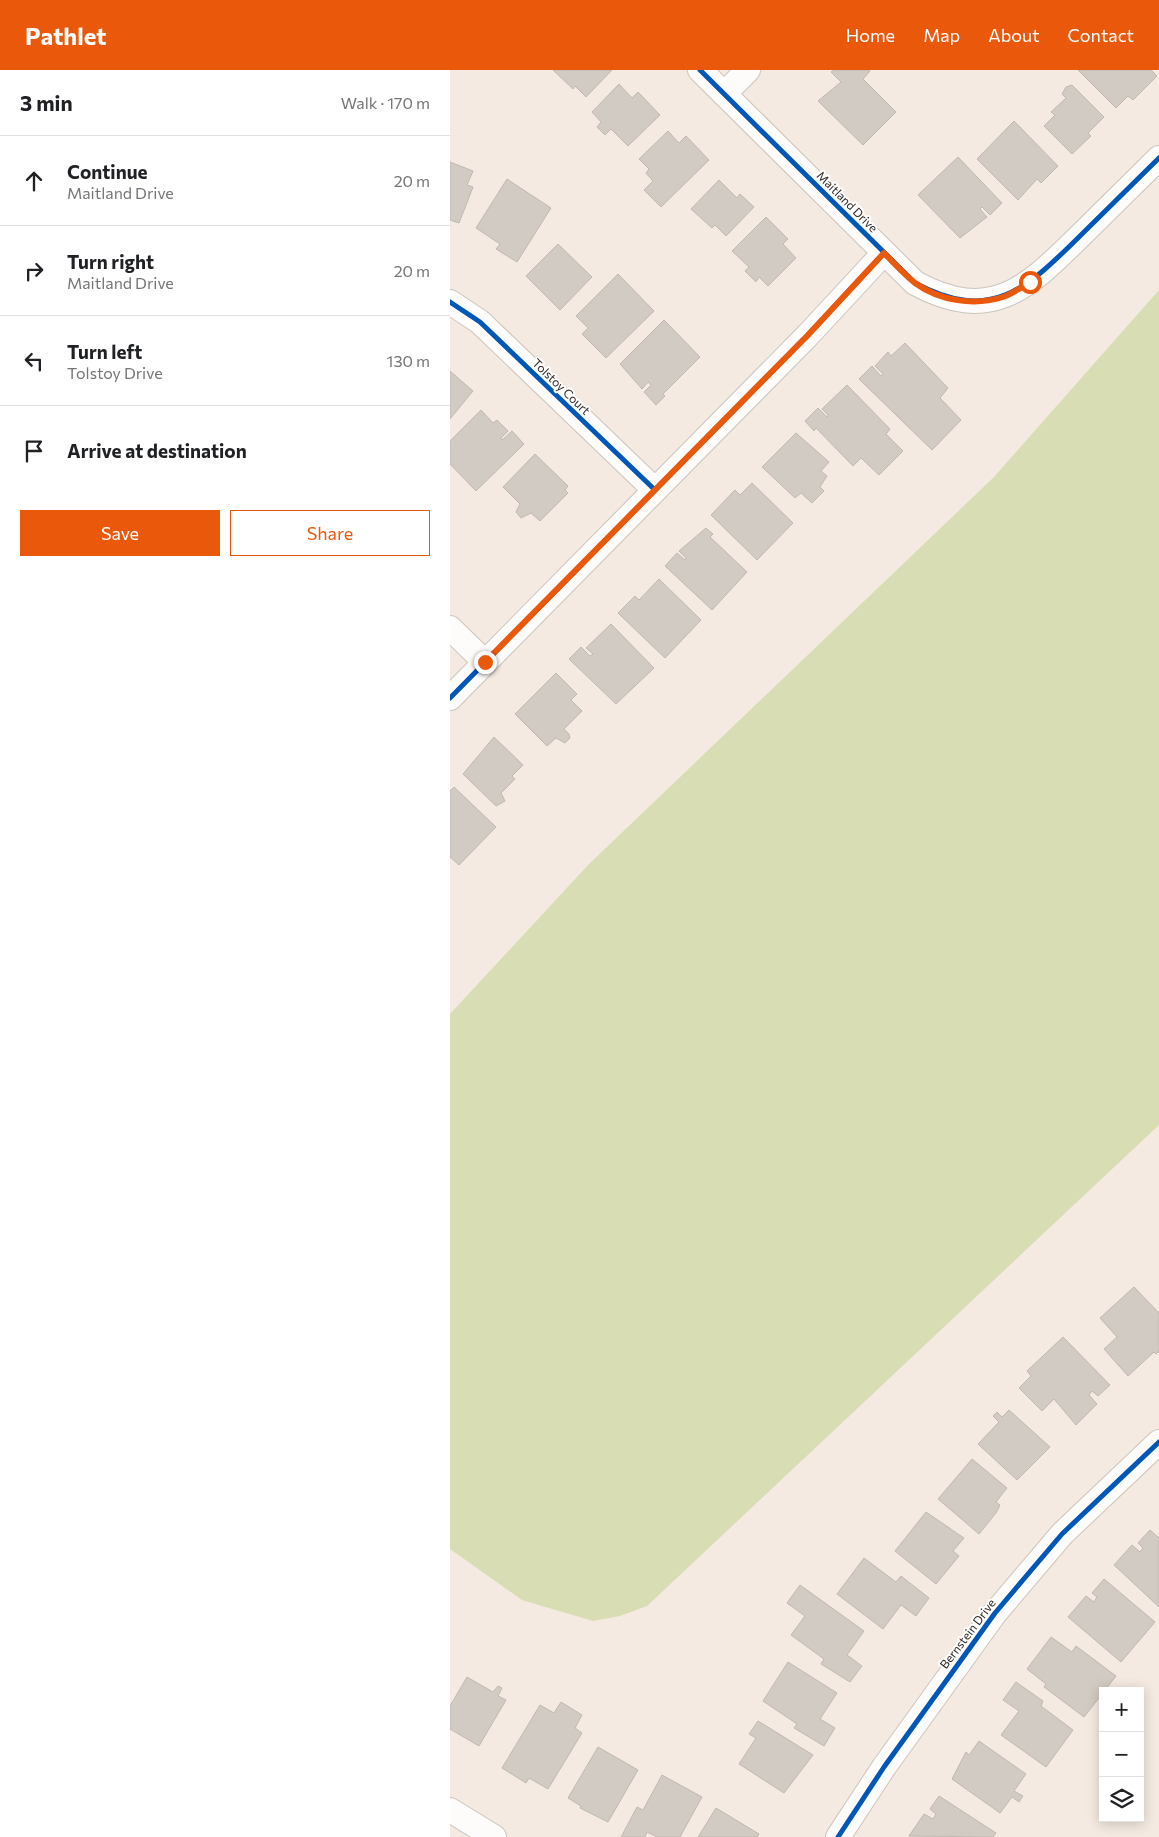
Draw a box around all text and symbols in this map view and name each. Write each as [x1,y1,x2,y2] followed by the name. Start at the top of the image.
[25,21,106,50] text: Pathlet
[846,24,895,46] text: Home
[923,24,960,46] text: Map
[988,24,1040,46] text: About
[1068,24,1134,46] text: Contact
[20,90,73,115] text: 3 min
[341,93,430,112] text: Walk · 170 m
[67,160,147,183] text: Continue
[20,167,48,195] icon: ahead
[814,168,881,235] street label: Maitland Drive
[394,171,430,190] text: 20 m
[67,183,174,202] text: Maitland Drive
[67,250,154,273] text: Turn right
[20,257,48,285] icon: right
[394,261,430,280] text: 20 m
[1019,271,1042,294] route start
[67,273,174,292] text: Maitland Drive
[67,340,142,363] text: Turn left
[20,347,48,375] icon: left
[387,351,430,370] text: 130 m
[530,355,593,417] street label: Tolstoy Court
[67,363,163,382] text: Tolstoy Drive
[20,437,48,465] icon: arrive
[67,439,247,462] text: Arrive at destination
[20,510,220,556] button: Save
[230,510,430,556] button: Share
[474,651,497,674] route end
[936,1596,998,1671] street label: Bernstein Drive
[1099,1687,1144,1822] map controls
[1099,1687,1144,1732] button: +
[1099,1732,1144,1777] button: −
[1099,1777,1144,1822] button: layers

